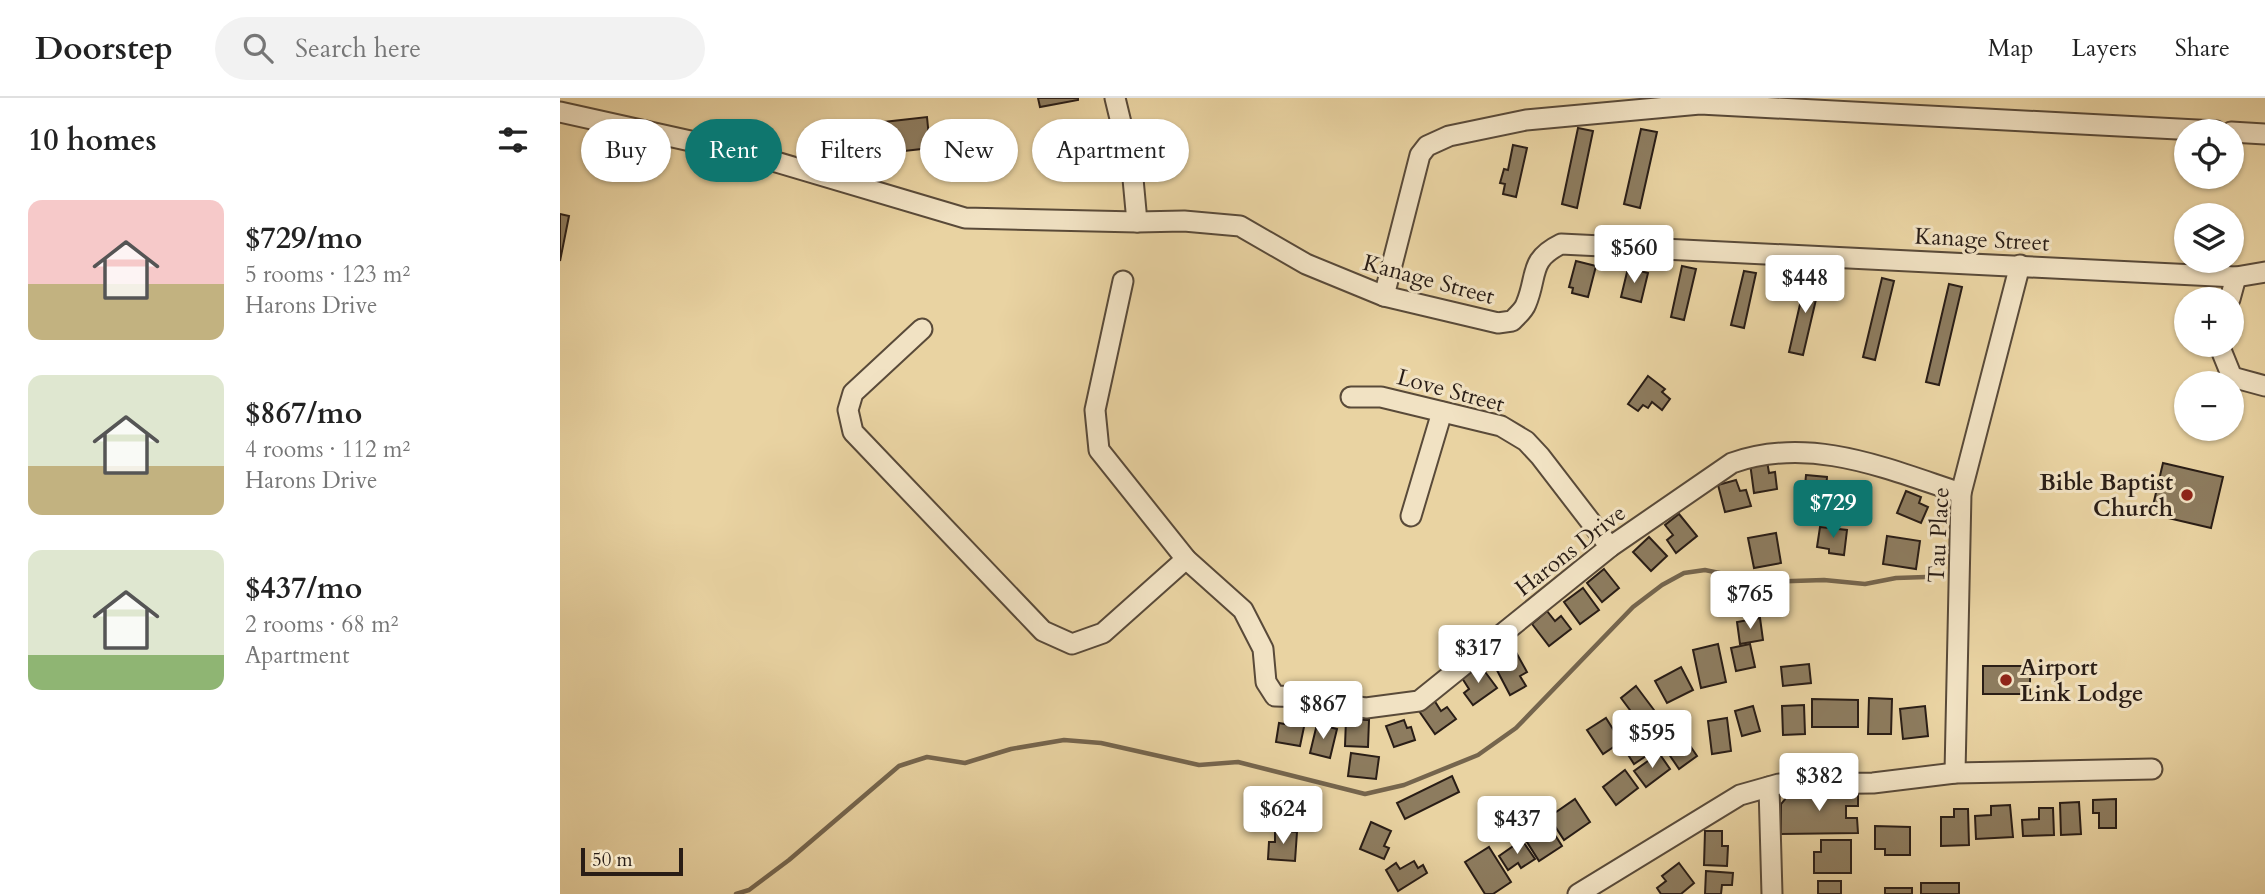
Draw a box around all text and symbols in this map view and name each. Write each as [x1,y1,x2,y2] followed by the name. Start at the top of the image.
[215,17,705,80] search box
[35,26,173,71] text: Doorstep
[239,29,277,67] icon: search
[295,31,421,66] text: Search here
[1988,32,2034,65] text: Map
[2072,32,2137,65] text: Layers
[2175,32,2230,65] text: Share
[581,119,671,182] chip: Buy
[685,119,782,182] chip: Rent
[796,119,906,182] chip: Filters
[920,119,1018,182] chip: New
[1032,119,1189,182] chip: Apartment
[2174,119,2244,441] map controls
[2174,119,2244,189] button: locate
[28,120,157,161] text: 10 homes
[494,121,532,159] icon: filters
[2174,203,2244,273] button: layers
[245,218,362,259] text: $729/mo
[1914,220,2050,259] street label: Kanage Street
[1593,226,1675,285] pin: $560
[84,228,168,312] icon: home
[1610,232,1658,263] text: $560
[1360,247,1498,312] street label: Kanage Street
[1764,256,1846,315] pin: $448
[245,259,410,290] text: 5 rooms · 123 m²
[1781,262,1829,293] text: $448
[2174,287,2244,357] button: +
[245,290,378,321] text: Harons Drive
[1394,361,1508,420] street label: Love Street
[2174,371,2244,441] button: −
[245,393,362,434] text: $867/mo
[84,403,168,487] icon: home
[245,434,410,465] text: 4 rooms · 112 m²
[245,465,378,496] text: Harons Drive
[2039,467,2173,524] place label: Bible Baptist Church
[1792,480,1874,540] pin: $729
[1921,486,1956,584] street label: Tau Place
[1809,487,1857,518] text: $729
[2179,487,2195,503] marker: Bible Baptist Church
[1509,497,1632,603] street label: Harons Drive
[245,568,362,609] text: $437/mo
[1709,572,1791,631] pin: $765
[84,578,168,662] icon: home
[1726,578,1774,609] text: $765
[245,609,398,640] text: 2 rooms · 68 m²
[1437,626,1519,685] pin: $317
[1454,632,1502,663] text: $317
[245,640,349,671] text: Apartment
[2020,652,2143,709] place label: Airport Link Lodge
[1998,672,2014,688] marker: Airport Link Lodge
[1282,682,1364,741] pin: $867
[1299,688,1347,719] text: $867
[1611,710,1693,770] pin: $595
[1628,717,1676,748] text: $595
[1778,754,1860,813] pin: $382
[1795,760,1843,791] text: $382
[1242,786,1324,846] pin: $624
[1259,793,1307,824] text: $624
[1476,796,1558,856] pin: $437
[1493,803,1541,834] text: $437
[581,845,682,877] scale bar
[592,847,633,873] text: 50 m

